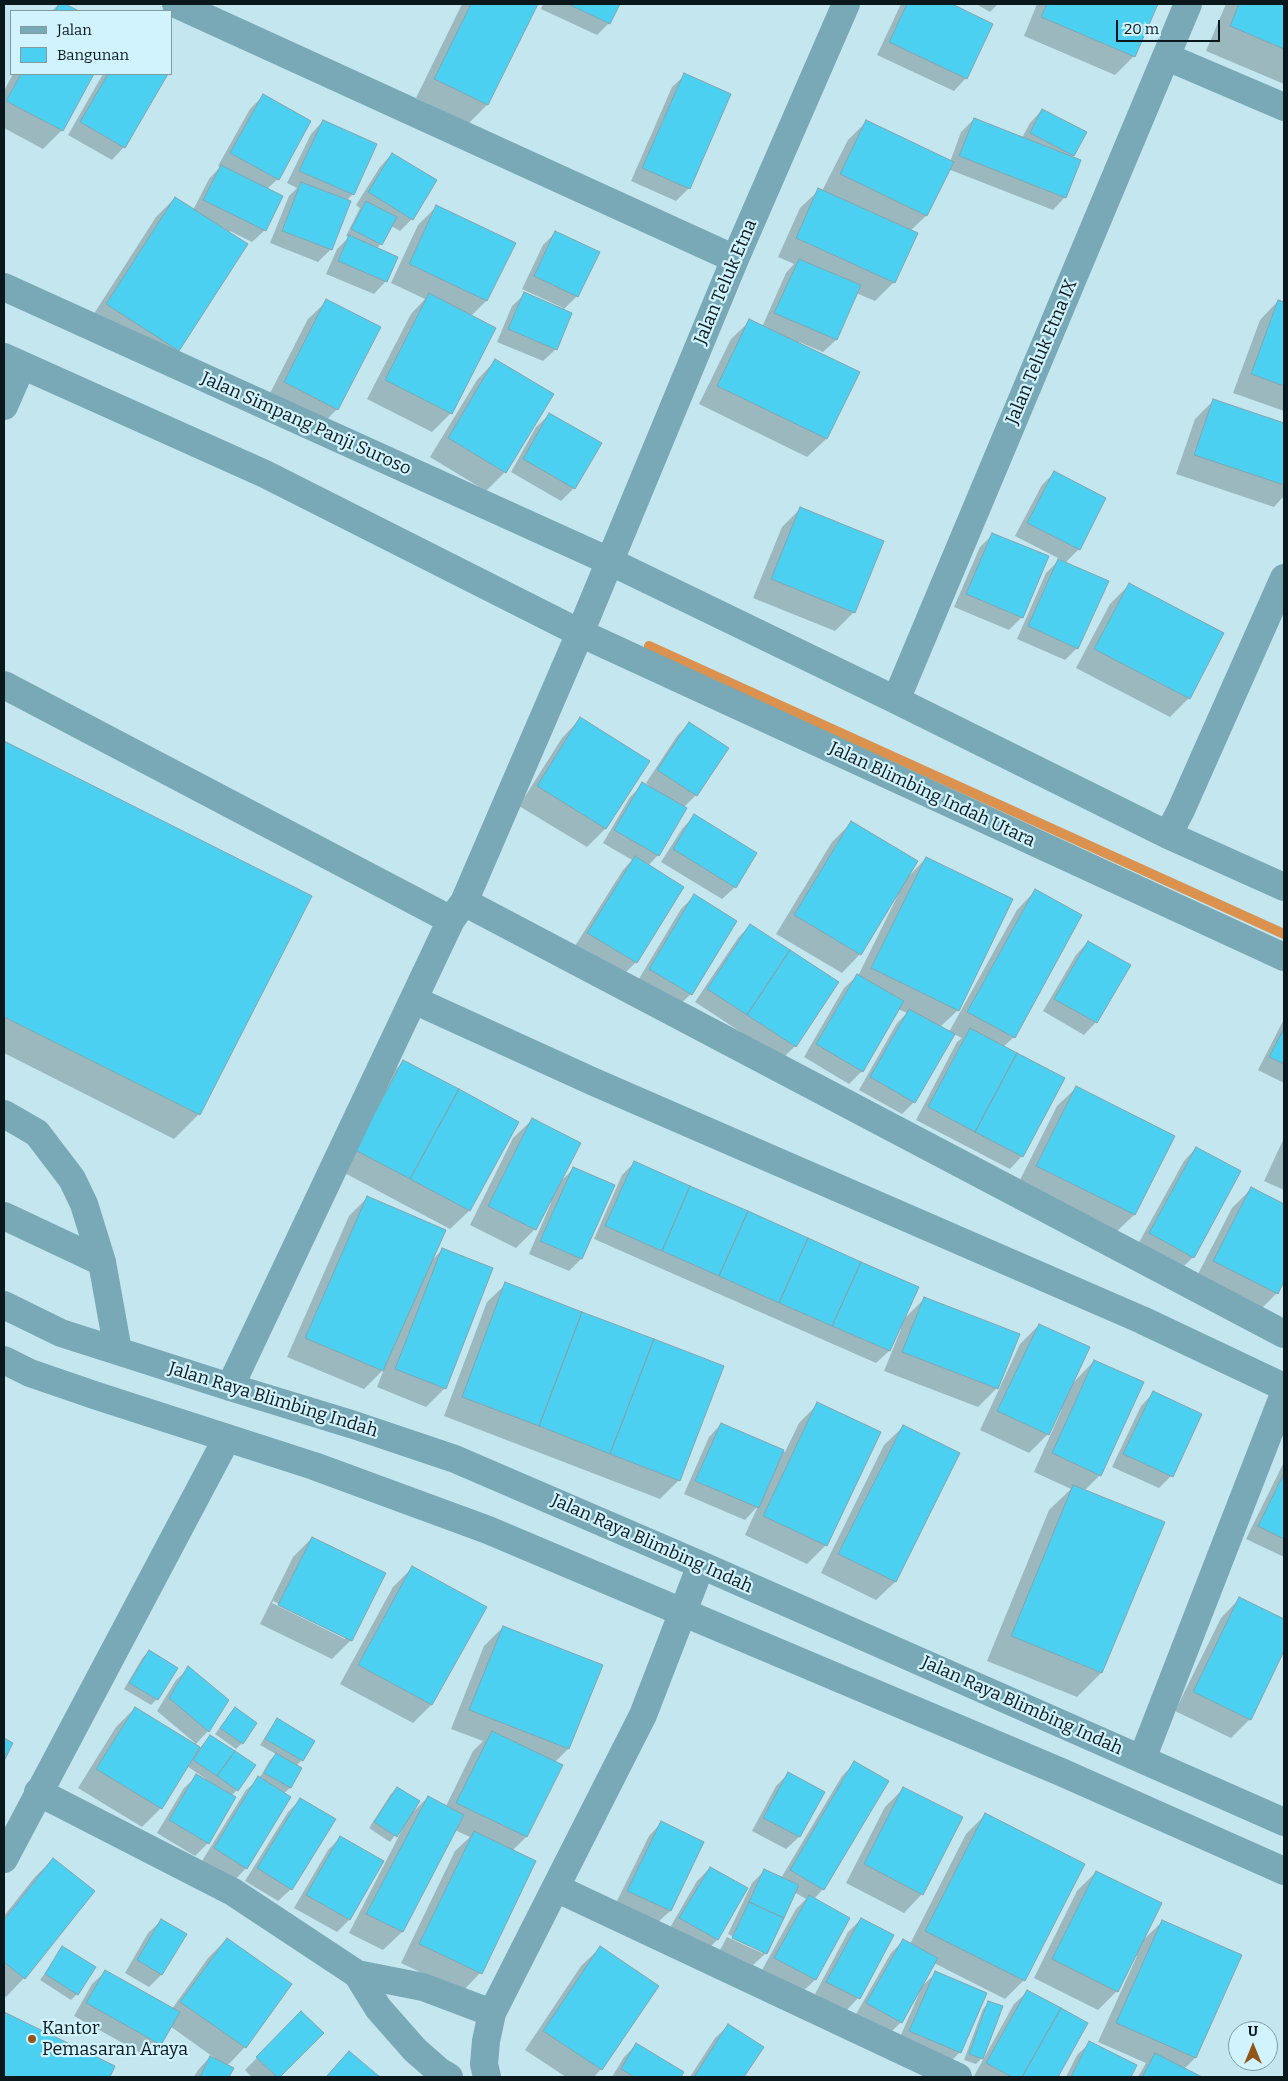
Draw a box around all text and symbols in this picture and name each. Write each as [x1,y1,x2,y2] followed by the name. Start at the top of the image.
[10,10,172,75] legend
[1118,10,1222,42] scale bar
[1124,20,1159,38] text: 20 m
[57,21,92,39] text: Jalan
[57,46,129,64] text: Bangunan
[690,216,762,348] street label: Jalan Teluk Etna
[1002,276,1082,428] street label: Jalan Teluk Etna IX
[198,368,414,480] street label: Jalan Simpang Panji Suroso
[826,738,1038,852] street label: Jalan Blimbing Indah Utara
[166,1358,380,1442] street label: Jalan Raya Blimbing Indah
[548,1490,756,1598] street label: Jalan Raya Blimbing Indah
[918,1652,1126,1760] street label: Jalan Raya Blimbing Indah
[42,2018,188,2060] place label: Kantor Pemasaran Araya
[1228,2021,1278,2071] north arrow
[1248,2023,1258,2040] text: U
[26,2033,38,2045] marker: Kantor Pemasaran Araya

